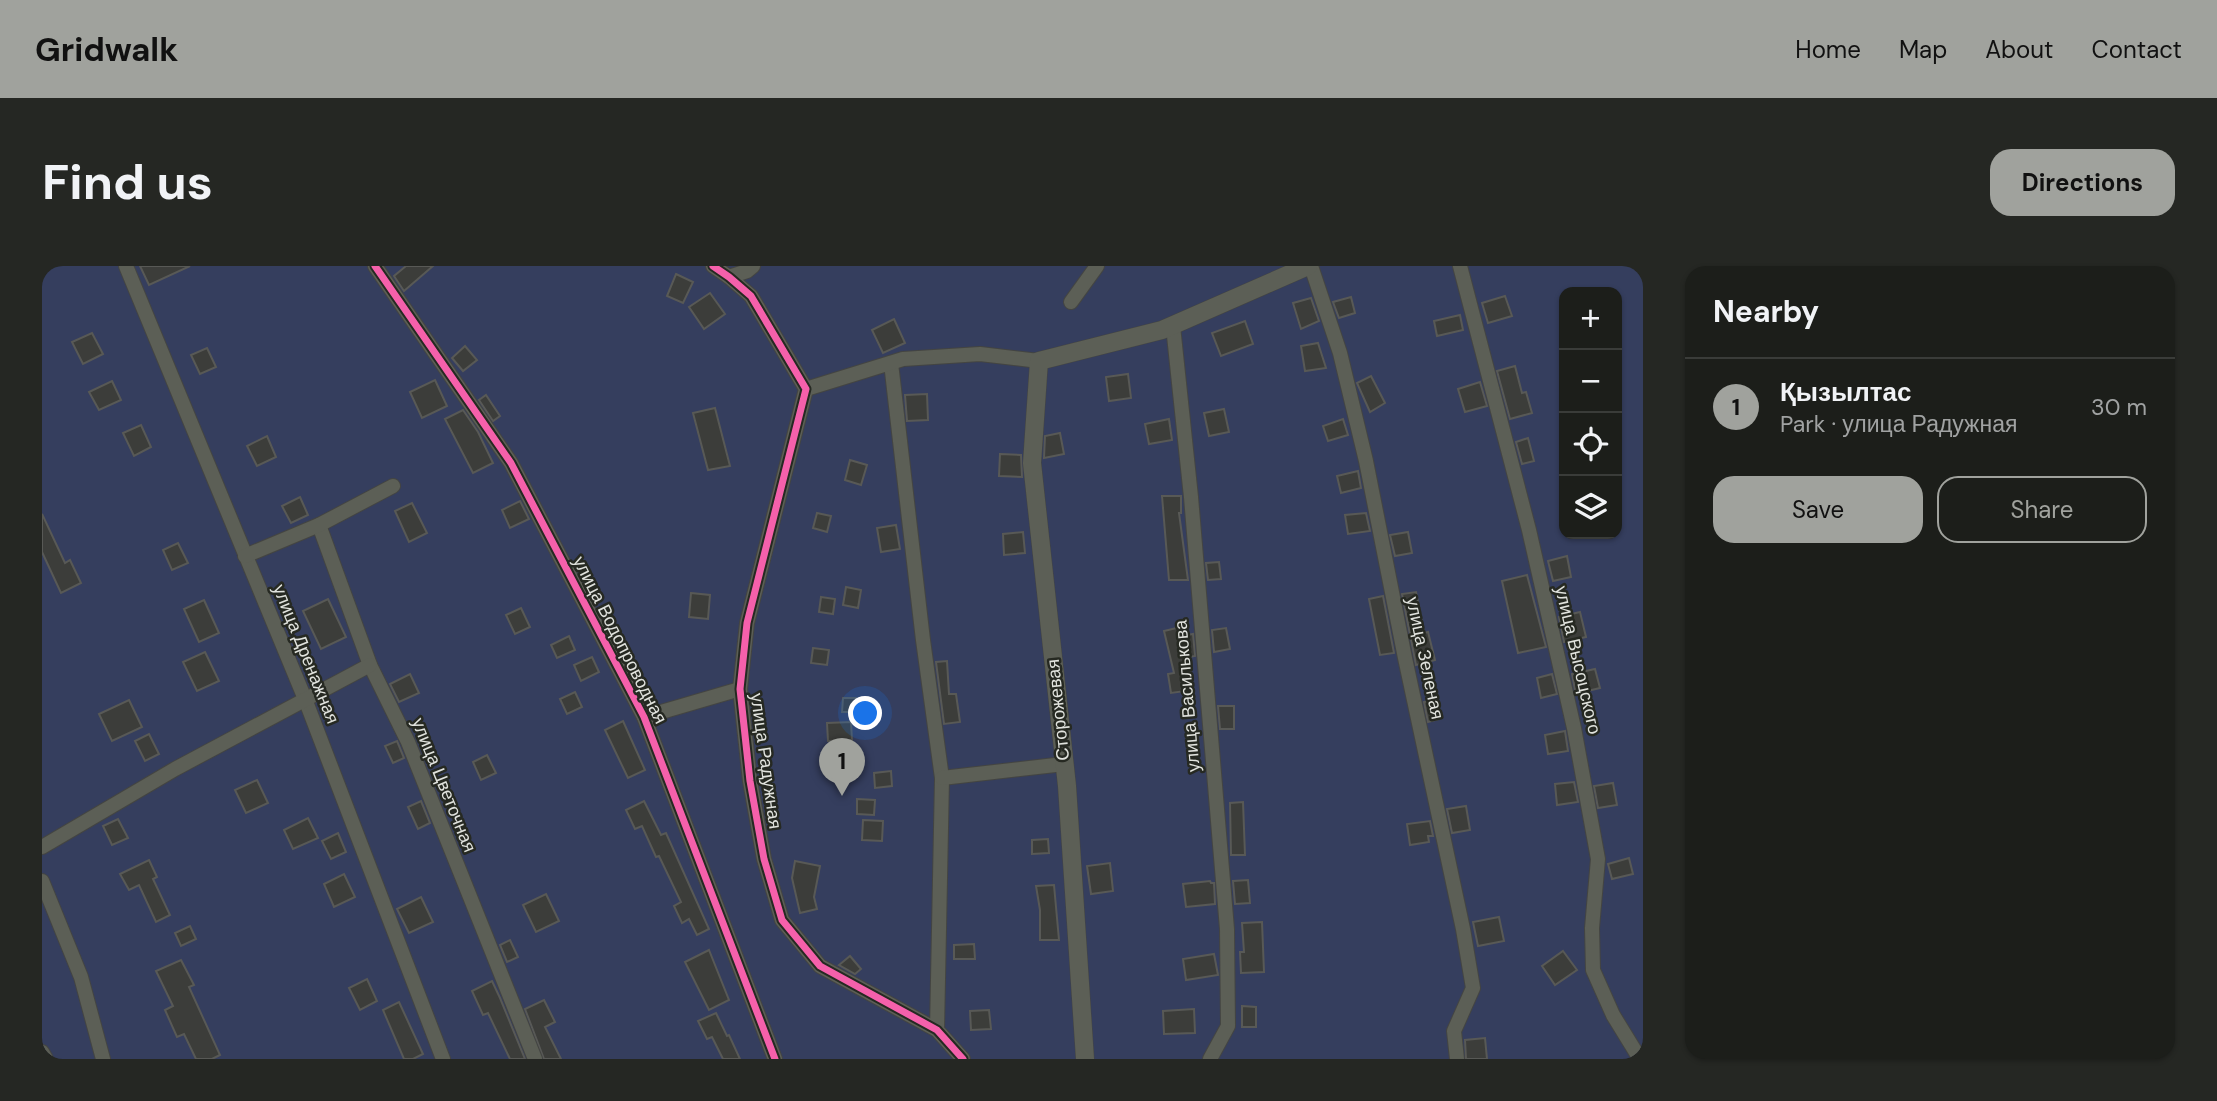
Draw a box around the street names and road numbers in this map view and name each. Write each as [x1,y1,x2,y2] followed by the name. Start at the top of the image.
[567,552,673,728] street label: улица Водопроводная
[267,581,345,727] street label: улица Дренажная
[1549,583,1607,737] street label: улица Высоцского
[1400,594,1450,722] street label: улица Зеленая
[1168,618,1206,773] street label: улица Василькова
[1041,658,1075,762] street label: Сторожевая
[745,691,787,831] street label: улица Радужная
[406,714,482,856] street label: улица Цветочная

